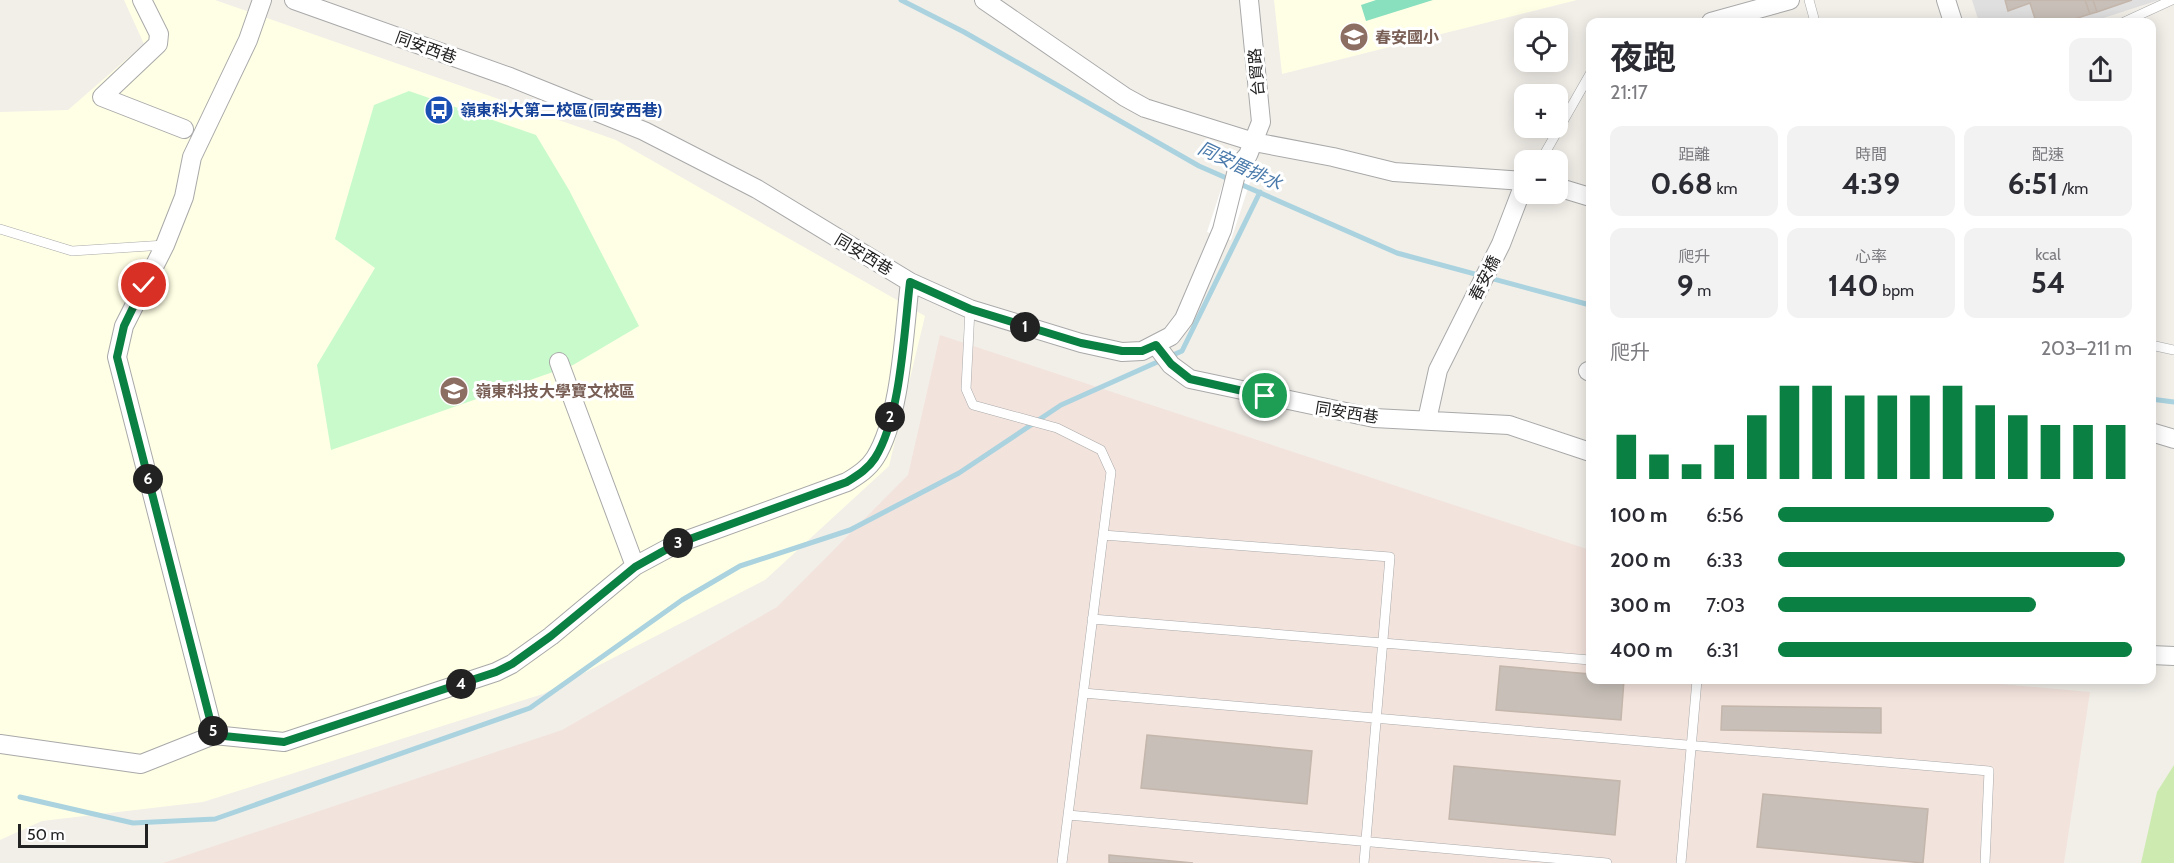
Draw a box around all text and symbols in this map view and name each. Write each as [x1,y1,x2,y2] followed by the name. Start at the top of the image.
[1514,18,1568,204] map controls
[1514,18,1568,72] button: locate
[1338,21,1370,53] school or university icon: 春安國小
[393,28,459,67] street label: 同安西巷
[1375,28,1439,47] place label: 春安國小
[1610,37,1676,77] text: 夜跑
[2069,38,2132,101] button: share
[1245,47,1268,97] street label: 台貿路
[1610,80,1648,104] text: 21:17
[1514,84,1568,138] button: +
[423,94,455,126] bus stop icon: 嶺東科大第二校區(同安西巷)
[460,101,663,120] place label: 嶺東科大第二校區(同安西巷)
[1195,137,1286,195] water label: 同安厝排水
[1678,145,1710,164] text: 距離
[1855,145,1887,164] text: 時間
[2032,145,2064,164] text: 配速
[1514,150,1568,204] button: −
[1650,165,1713,202] text: 0.68
[1842,165,1900,202] text: 4:39
[2008,165,2058,202] text: 6:51
[1713,179,1738,198] text: km
[2058,179,2088,198] text: /km
[831,230,896,279] street label: 同安西巷
[2035,245,2061,264] text: kcal
[1678,247,1710,266] text: 爬升
[1855,247,1887,266] text: 心率
[1465,253,1504,304] street label: 春安橋
[118,259,169,310] pin
[2031,264,2065,301] text: 54
[1677,267,1694,304] text: 9
[1828,267,1879,304] text: 140
[127,268,160,301] icon: check
[1694,281,1711,300] text: m
[1879,281,1914,300] text: bpm
[1010,312,1040,342] pin: 1
[1022,317,1028,336] text: 1
[2041,336,2132,360] text: 203–211 m
[1610,340,1650,364] text: 爬升
[1239,370,1290,421] pin
[438,375,470,407] school or university icon: 嶺東科技大學寶文校區
[1248,379,1281,412] icon: arrive
[475,382,635,401] place label: 嶺東科技大學寶文校區
[1314,398,1380,427] street label: 同安西巷
[875,402,905,432] pin: 2
[886,407,894,426] text: 2
[133,464,163,494] pin: 6
[144,469,153,488] text: 6
[1610,503,1668,527] text: 100 m
[1706,503,1744,527] text: 6:56
[663,528,693,558] pin: 3
[674,533,682,552] text: 3
[1610,548,1671,572] text: 200 m
[1706,548,1743,572] text: 6:33
[1610,593,1671,617] text: 300 m
[1706,593,1745,617] text: 7:03
[1610,638,1673,662] text: 400 m
[1706,638,1739,662] text: 6:31
[446,669,476,699] pin: 4
[456,674,466,693] text: 4
[198,716,228,746] pin: 5
[209,721,217,740] text: 5
[18,821,148,848] scale bar
[27,825,64,844] text: 50 m

